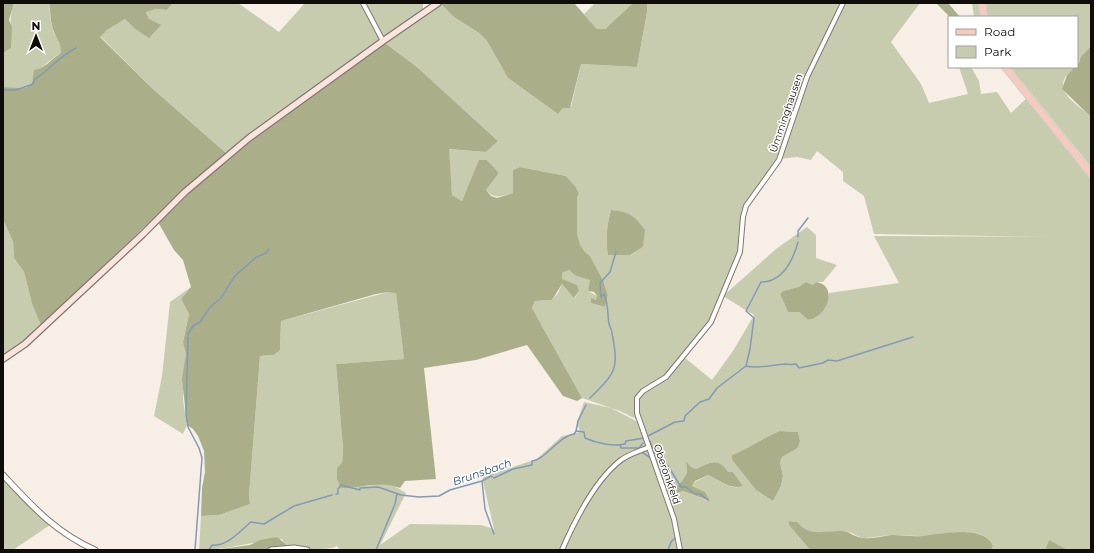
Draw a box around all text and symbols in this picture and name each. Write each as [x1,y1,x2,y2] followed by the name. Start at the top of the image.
[16,16,56,56] north arrow
[948,16,1078,68] legend
[32,19,40,33] text: N
[984,24,1015,39] text: Road
[984,44,1012,59] text: Park
[766,72,806,154] street label: Ümminghausen
[651,442,683,506] street label: Oberönkfeld
[451,455,513,489] water label: Brunsbach

